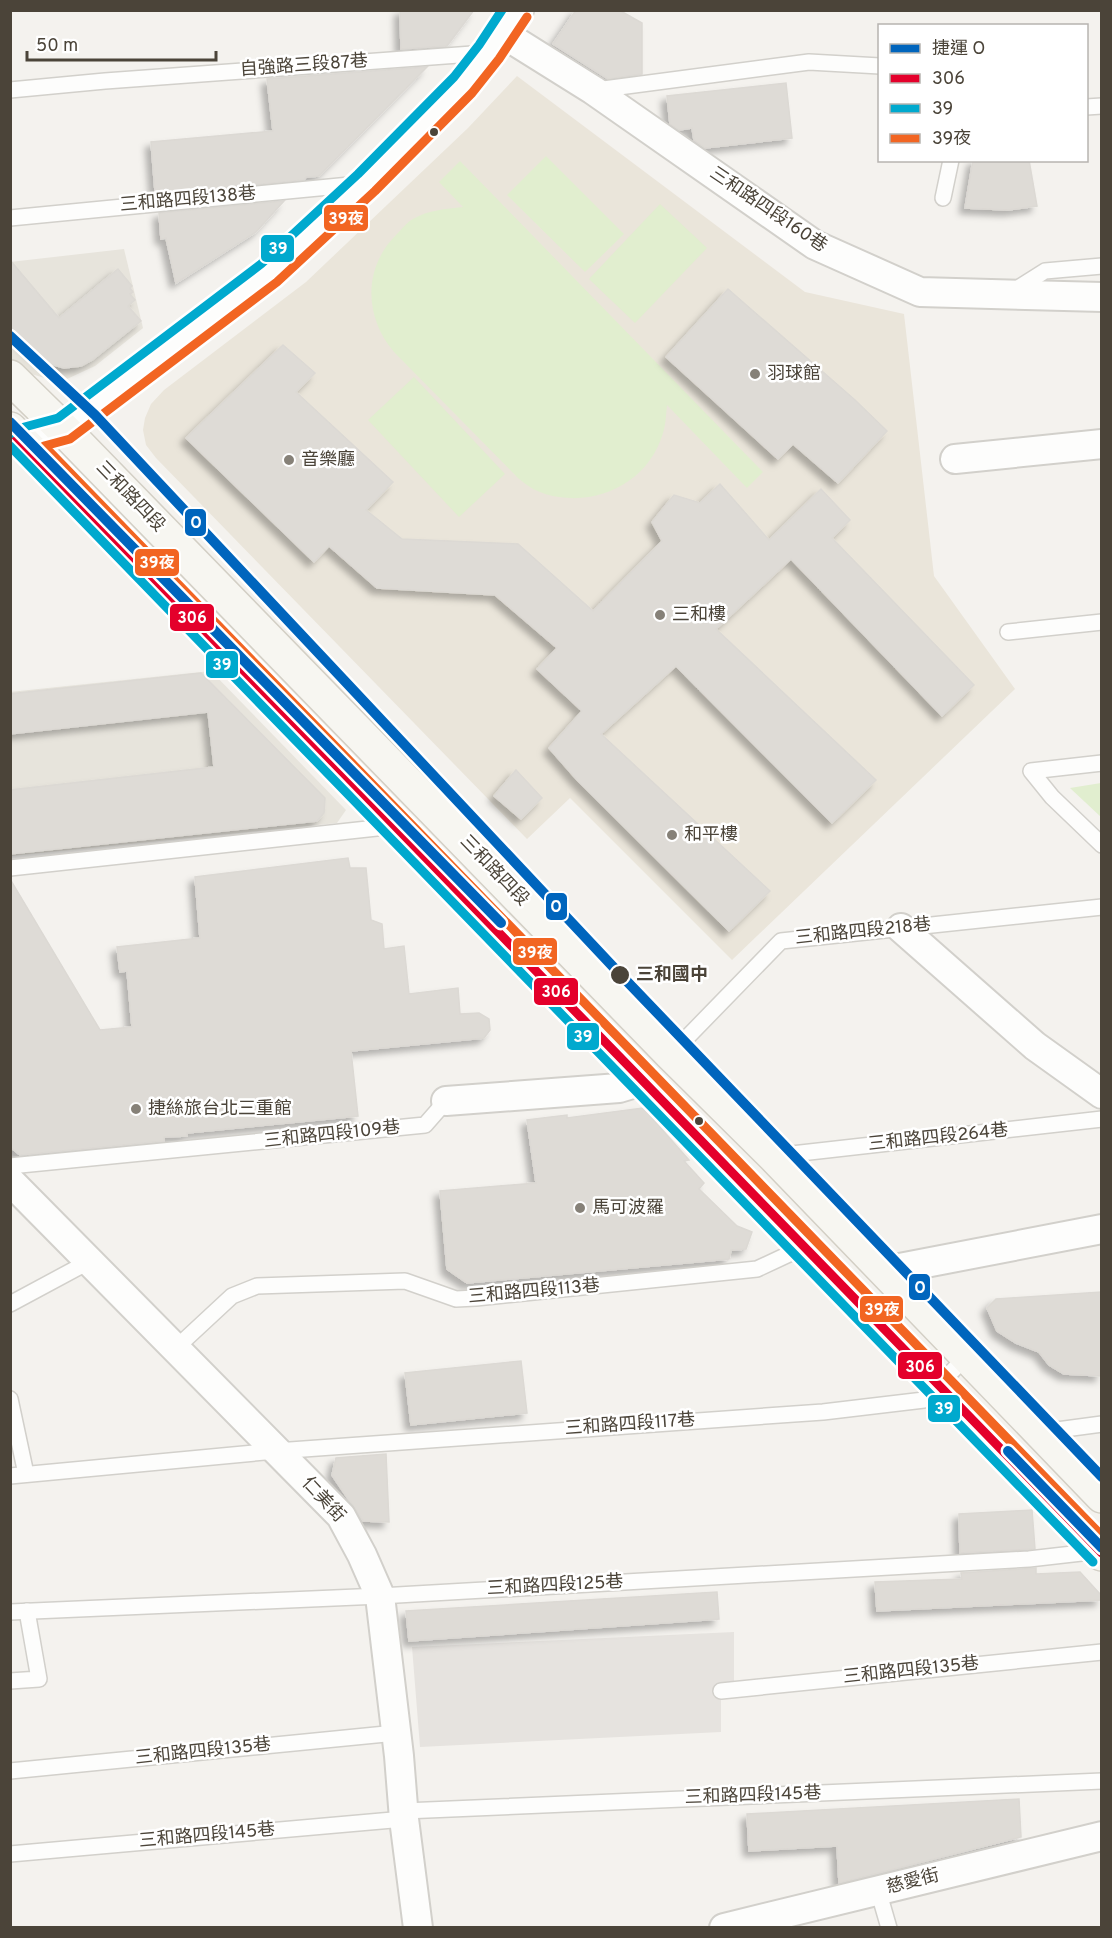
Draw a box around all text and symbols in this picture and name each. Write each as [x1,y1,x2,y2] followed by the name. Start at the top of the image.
[27,24,216,62] scale bar
[878,24,1088,162] legend
[36,35,78,58] text: 50 m
[932,38,985,61] text: 捷運 O
[239,50,369,82] street label: 自強路三段87巷
[932,68,965,91] text: 306
[932,98,953,121] text: 39
[428,126,440,138] unlabelled marker
[932,128,971,151] text: 39夜
[705,162,831,258] street label: 三和路四段160巷
[119,183,257,217] street label: 三和路四段138巷
[323,204,369,232] line badge: 39夜
[328,210,364,230] text: 39夜
[260,234,295,263] line badge: 39
[268,240,288,260] text: 39
[767,363,821,386] place label: 羽球館
[748,367,762,381] marker: 羽球館
[301,449,355,472] place label: 音樂廳
[282,453,296,467] marker: 音樂廳
[90,457,170,537] street label: 三和路四段
[184,508,207,537] line badge: O
[190,514,202,534] text: O
[134,548,180,577] line badge: 39夜
[139,554,175,574] text: 39夜
[169,603,215,632] line badge: 306
[672,604,726,627] place label: 三和樓
[653,608,667,622] marker: 三和樓
[177,609,207,629] text: 306
[205,650,239,679] line badge: 39
[212,656,232,676] text: 39
[684,824,738,847] place label: 和平樓
[665,828,679,842] marker: 和平樓
[454,831,534,911] street label: 三和路四段
[545,892,568,921] line badge: O
[550,898,562,918] text: O
[794,913,932,951] street label: 三和路四段218巷
[512,937,558,966] line badge: 39夜
[517,944,553,964] text: 39夜
[609,964,631,986] marker: 三和國中
[636,964,708,987] place label: 三和國中
[533,977,579,1006] line badge: 306
[541,983,571,1003] text: 306
[566,1022,600,1051] line badge: 39
[573,1028,593,1048] text: 39
[148,1098,292,1121] place label: 捷絲旅台北三重館
[129,1102,143,1116] marker: 捷絲旅台北三重館
[693,1115,705,1127] unlabelled marker
[263,1116,401,1154] street label: 三和路四段109巷
[867,1119,1009,1157] street label: 三和路四段264巷
[592,1197,664,1220] place label: 馬可波羅
[573,1201,587,1215] marker: 馬可波羅
[908,1273,931,1301] line badge: O
[467,1275,601,1309] street label: 三和路四段113巷
[914,1279,926,1299] text: O
[859,1295,904,1323] line badge: 39夜
[864,1301,900,1321] text: 39夜
[897,1351,943,1380] line badge: 306
[905,1358,935,1378] text: 306
[927,1394,961,1423] line badge: 39
[934,1400,954,1420] text: 39
[564,1409,696,1441] street label: 三和路四段117巷
[296,1472,350,1528] street label: 仁美街
[486,1571,624,1601] street label: 三和路四段125巷
[842,1652,980,1690] street label: 三和路四段135巷
[134,1733,272,1771] street label: 三和路四段135巷
[684,1782,822,1810] street label: 三和路四段145巷
[138,1819,276,1853] street label: 三和路四段145巷
[884,1864,942,1900] street label: 慈愛街

